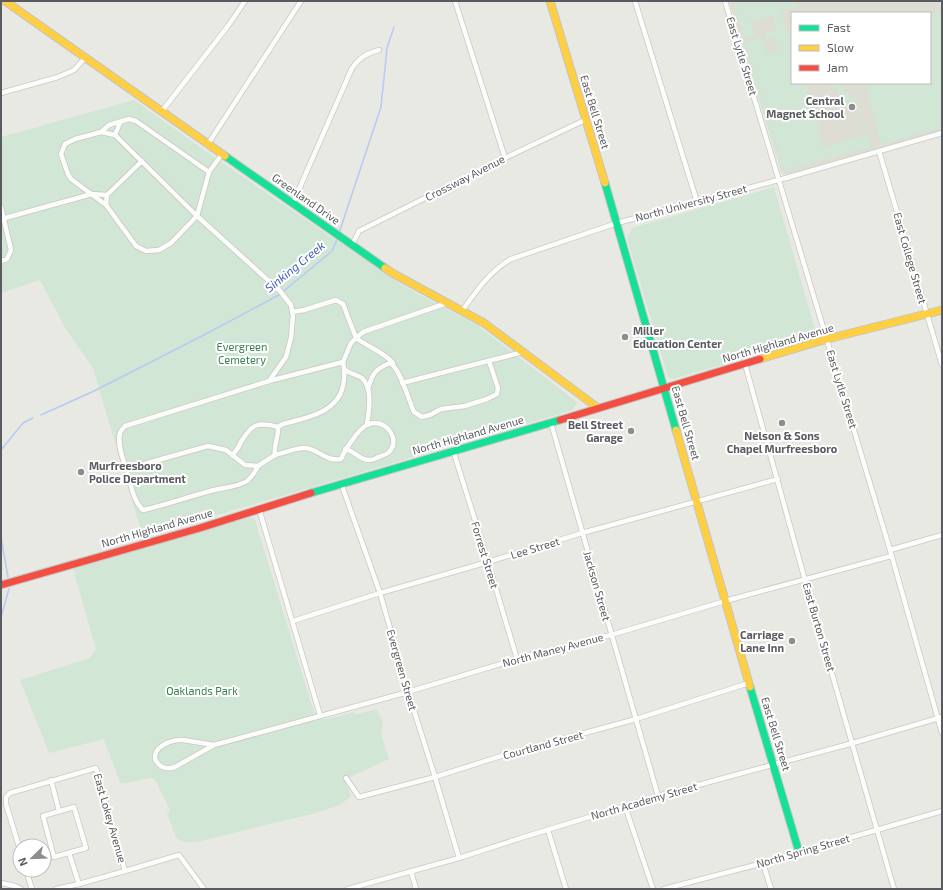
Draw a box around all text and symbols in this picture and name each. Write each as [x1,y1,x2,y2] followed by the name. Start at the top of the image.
[791,12,931,84] legend
[724,15,761,97] street label: East Lytle Street
[827,20,851,34] text: Fast
[827,40,854,54] text: Slow
[827,60,848,74] text: Jam
[578,73,613,150] street label: East Bell Street
[766,94,844,120] place label: Central Magnet School
[847,102,857,112] marker: Central Magnet School
[423,152,507,203] street label: Crossway Avenue
[270,170,343,227] street label: Greenland Drive
[634,181,748,224] street label: North University Street
[891,211,930,305] street label: East College Street
[262,238,327,295] water label: Sinking Creek
[721,320,835,365] street label: North Highland Avenue
[633,324,722,350] place label: Miller Education Center
[620,332,630,342] marker: Miller Education Center
[217,340,267,366] park label: Evergreen Cemetery
[824,348,861,430] street label: East Lytle Street
[670,384,703,461] street label: East Bell Street
[411,412,525,457] street label: North Highland Avenue
[568,418,623,444] place label: Bell Street Garage
[777,418,787,428] marker: Nelson & Sons Chapel Murfreesboro
[626,426,636,436] marker: Bell Street Garage
[727,429,838,455] place label: Nelson & Sons Chapel Murfreesboro
[89,459,186,485] place label: Murfreesboro Police Department
[76,467,86,477] marker: Murfreesboro Police Department
[100,505,214,550] street label: North Highland Avenue
[469,520,502,590] street label: Forrest Street
[509,534,561,561] street label: Lee Street
[581,549,614,622] street label: Jackson Street
[801,581,838,673] street label: East Burton Street
[385,628,420,712] street label: Evergreen Street
[740,628,784,654] place label: Carriage Lane Inn
[501,630,605,669] street label: North Maney Avenue
[787,636,797,646] marker: Carriage Lane Inn
[166,684,238,697] park label: Oaklands Park
[759,695,794,772] street label: East Bell Street
[501,728,584,761] street label: Courtland Street
[92,772,129,864] street label: East Lokey Avenue
[589,779,698,822] street label: North Academy Street
[755,831,851,870] street label: North Spring Street
[12,838,52,878] north arrow
[15,856,30,868] text: N

